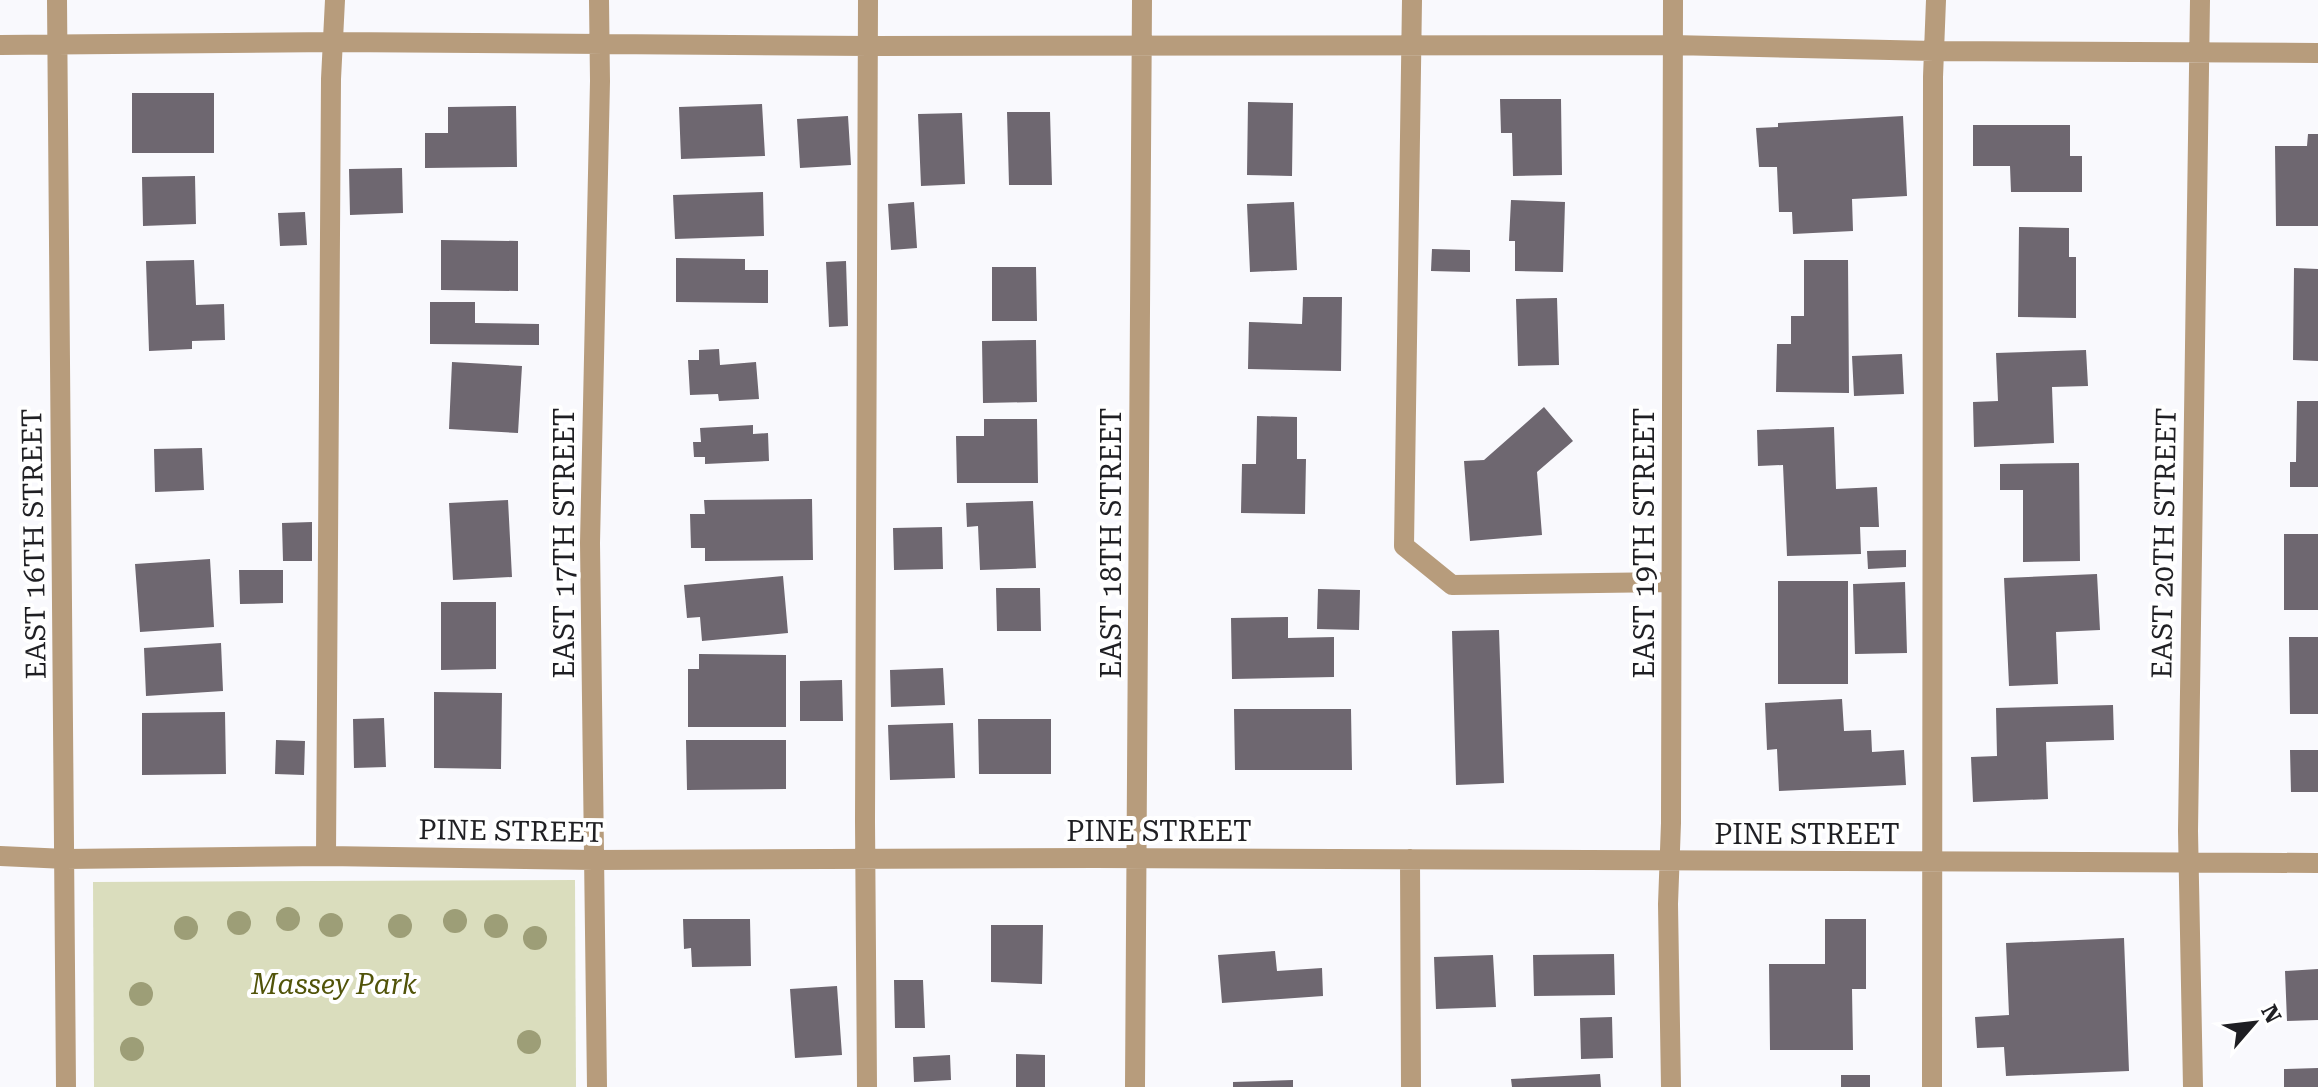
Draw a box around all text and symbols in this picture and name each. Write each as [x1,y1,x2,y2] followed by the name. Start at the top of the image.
[2145,407,2183,679] street label: EAST 20TH STREET
[15,408,53,680] street label: EAST 16TH STREET
[548,408,581,679] street label: EAST 17TH STREET
[1095,408,1128,679] street label: EAST 18TH STREET
[1628,408,1661,679] street label: EAST 19TH STREET
[418,813,604,849] street label: PINE STREET
[1066,815,1252,848] street label: PINE STREET
[1714,818,1900,851] street label: PINE STREET
[250,968,418,1001] park label: Massey Park
[2214,983,2294,1063] north arrow
[2256,1000,2286,1027] text: N

